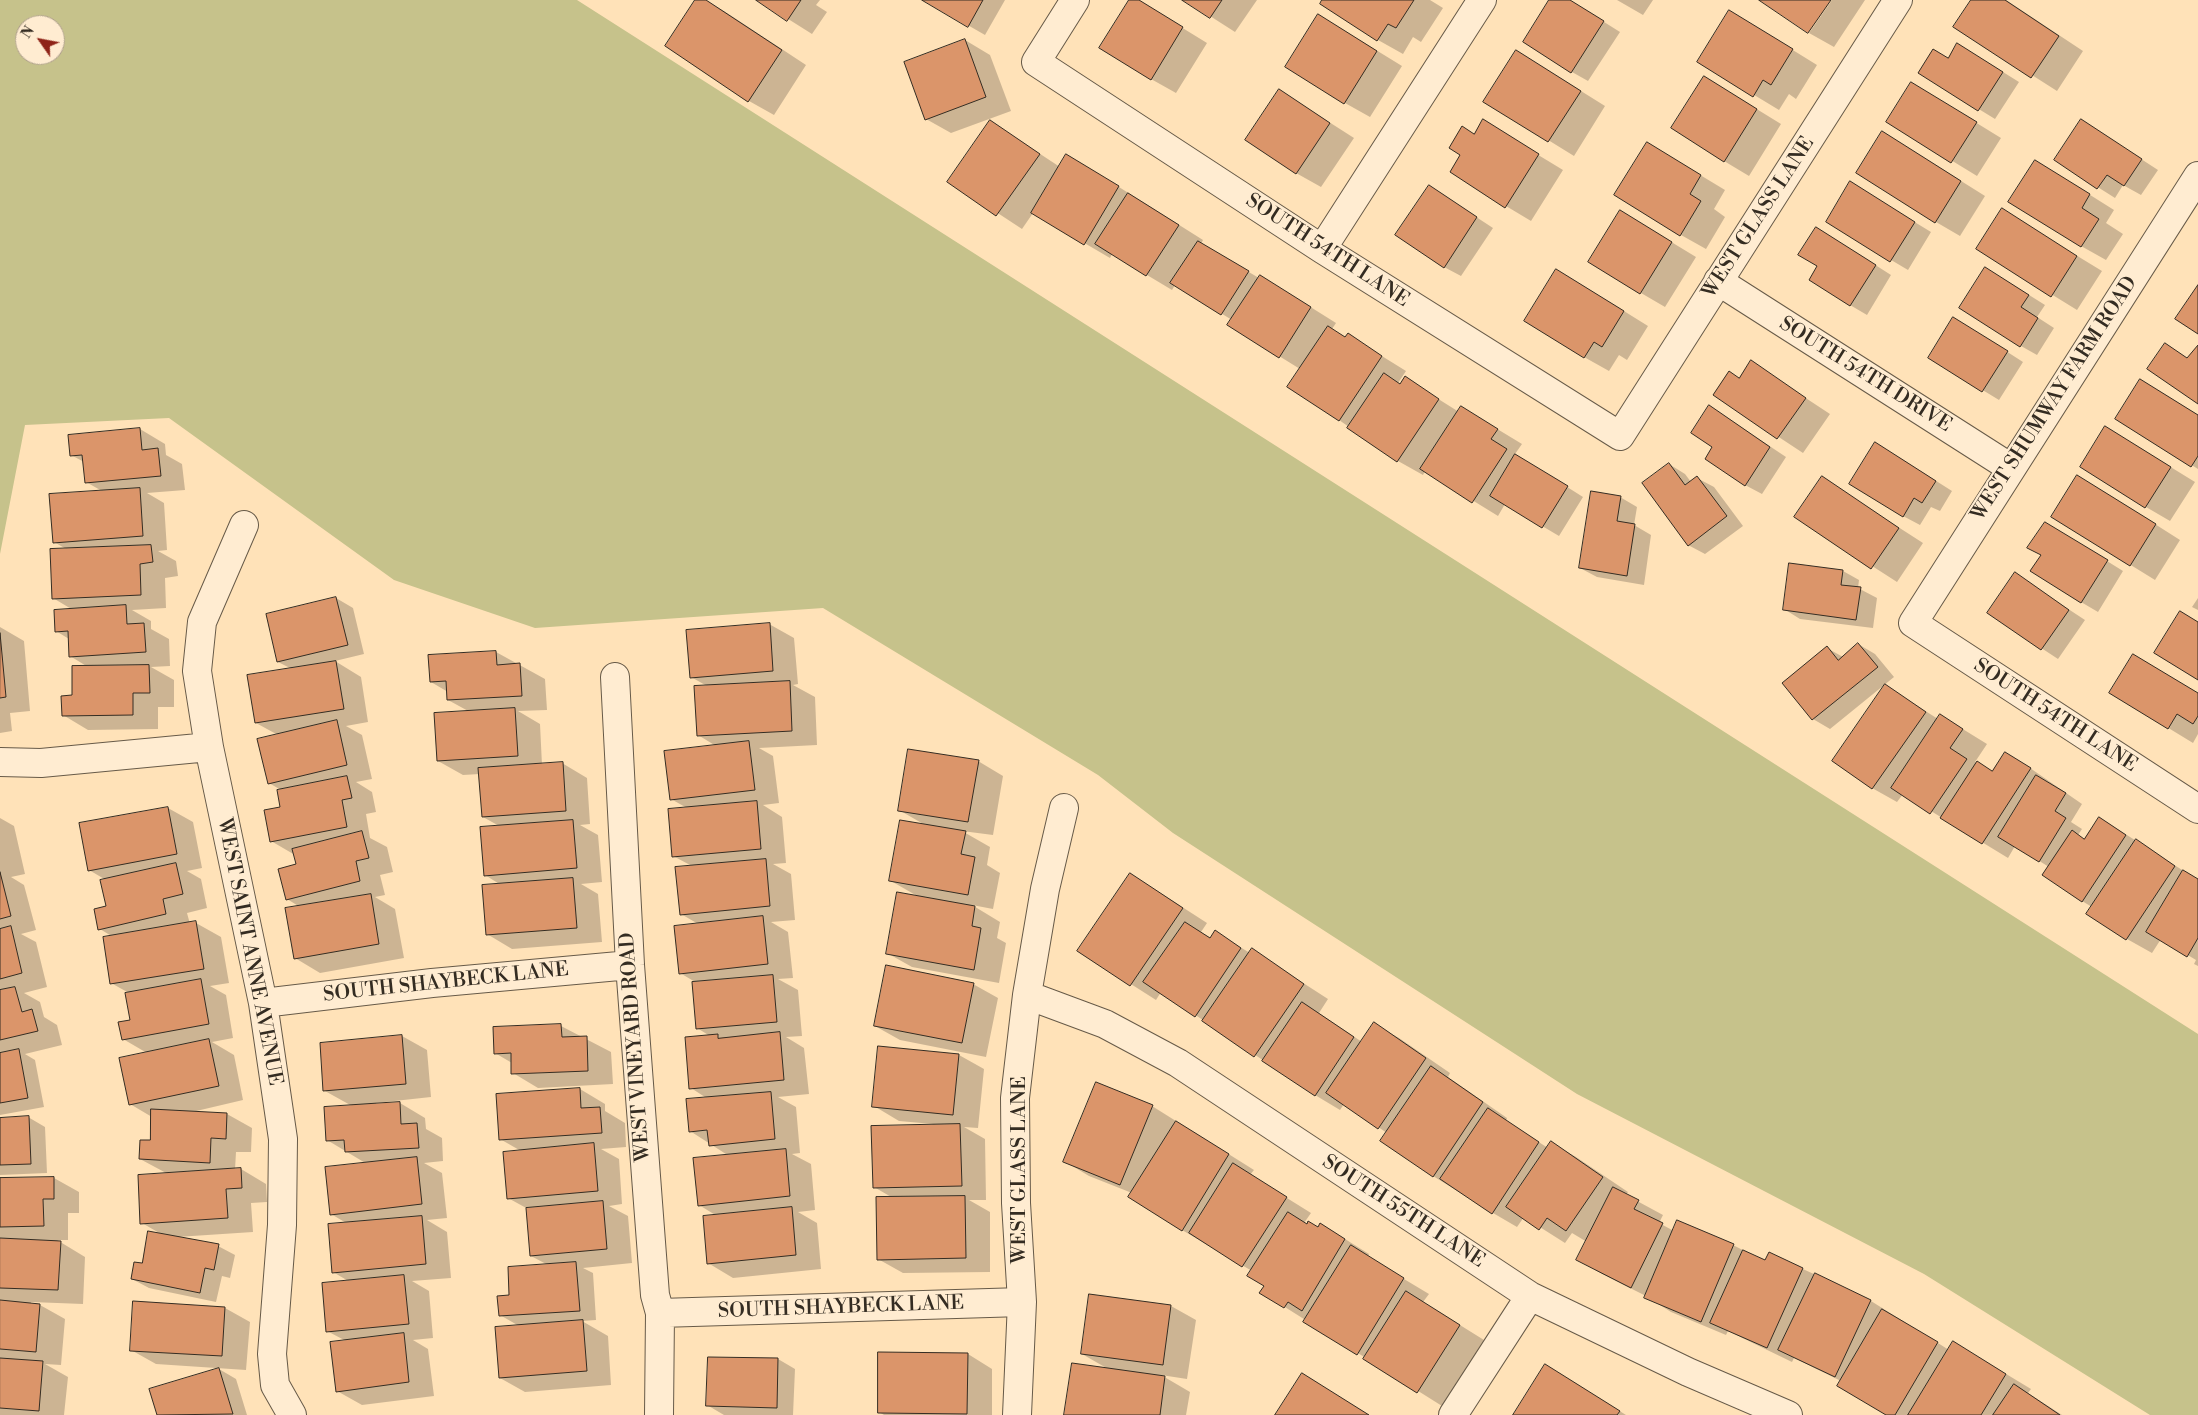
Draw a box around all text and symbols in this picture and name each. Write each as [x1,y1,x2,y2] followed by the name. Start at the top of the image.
[15,15,65,65] north arrow
[18,23,39,42] text: N
[1698,133,1820,303] street label: WEST GLASS LANE
[1241,189,1413,313] street label: SOUTH 54TH LANE
[1967,272,2143,526] street label: WEST SHUMWAY FARM ROAD
[1774,312,1956,438] street label: SOUTH 54TH DRIVE
[1969,654,2141,778] street label: SOUTH 54TH LANE
[211,816,287,1088] street label: WEST SAINT ANNE AVENUE
[616,932,656,1162] street label: WEST VINEYARD ROAD
[322,958,570,1008] street label: SOUTH SHAYBECK LANE
[1008,1076,1032,1264] street label: WEST GLASS LANE
[1317,1151,1489,1273] street label: SOUTH 55TH LANE
[717,1292,965,1324] street label: SOUTH SHAYBECK LANE

